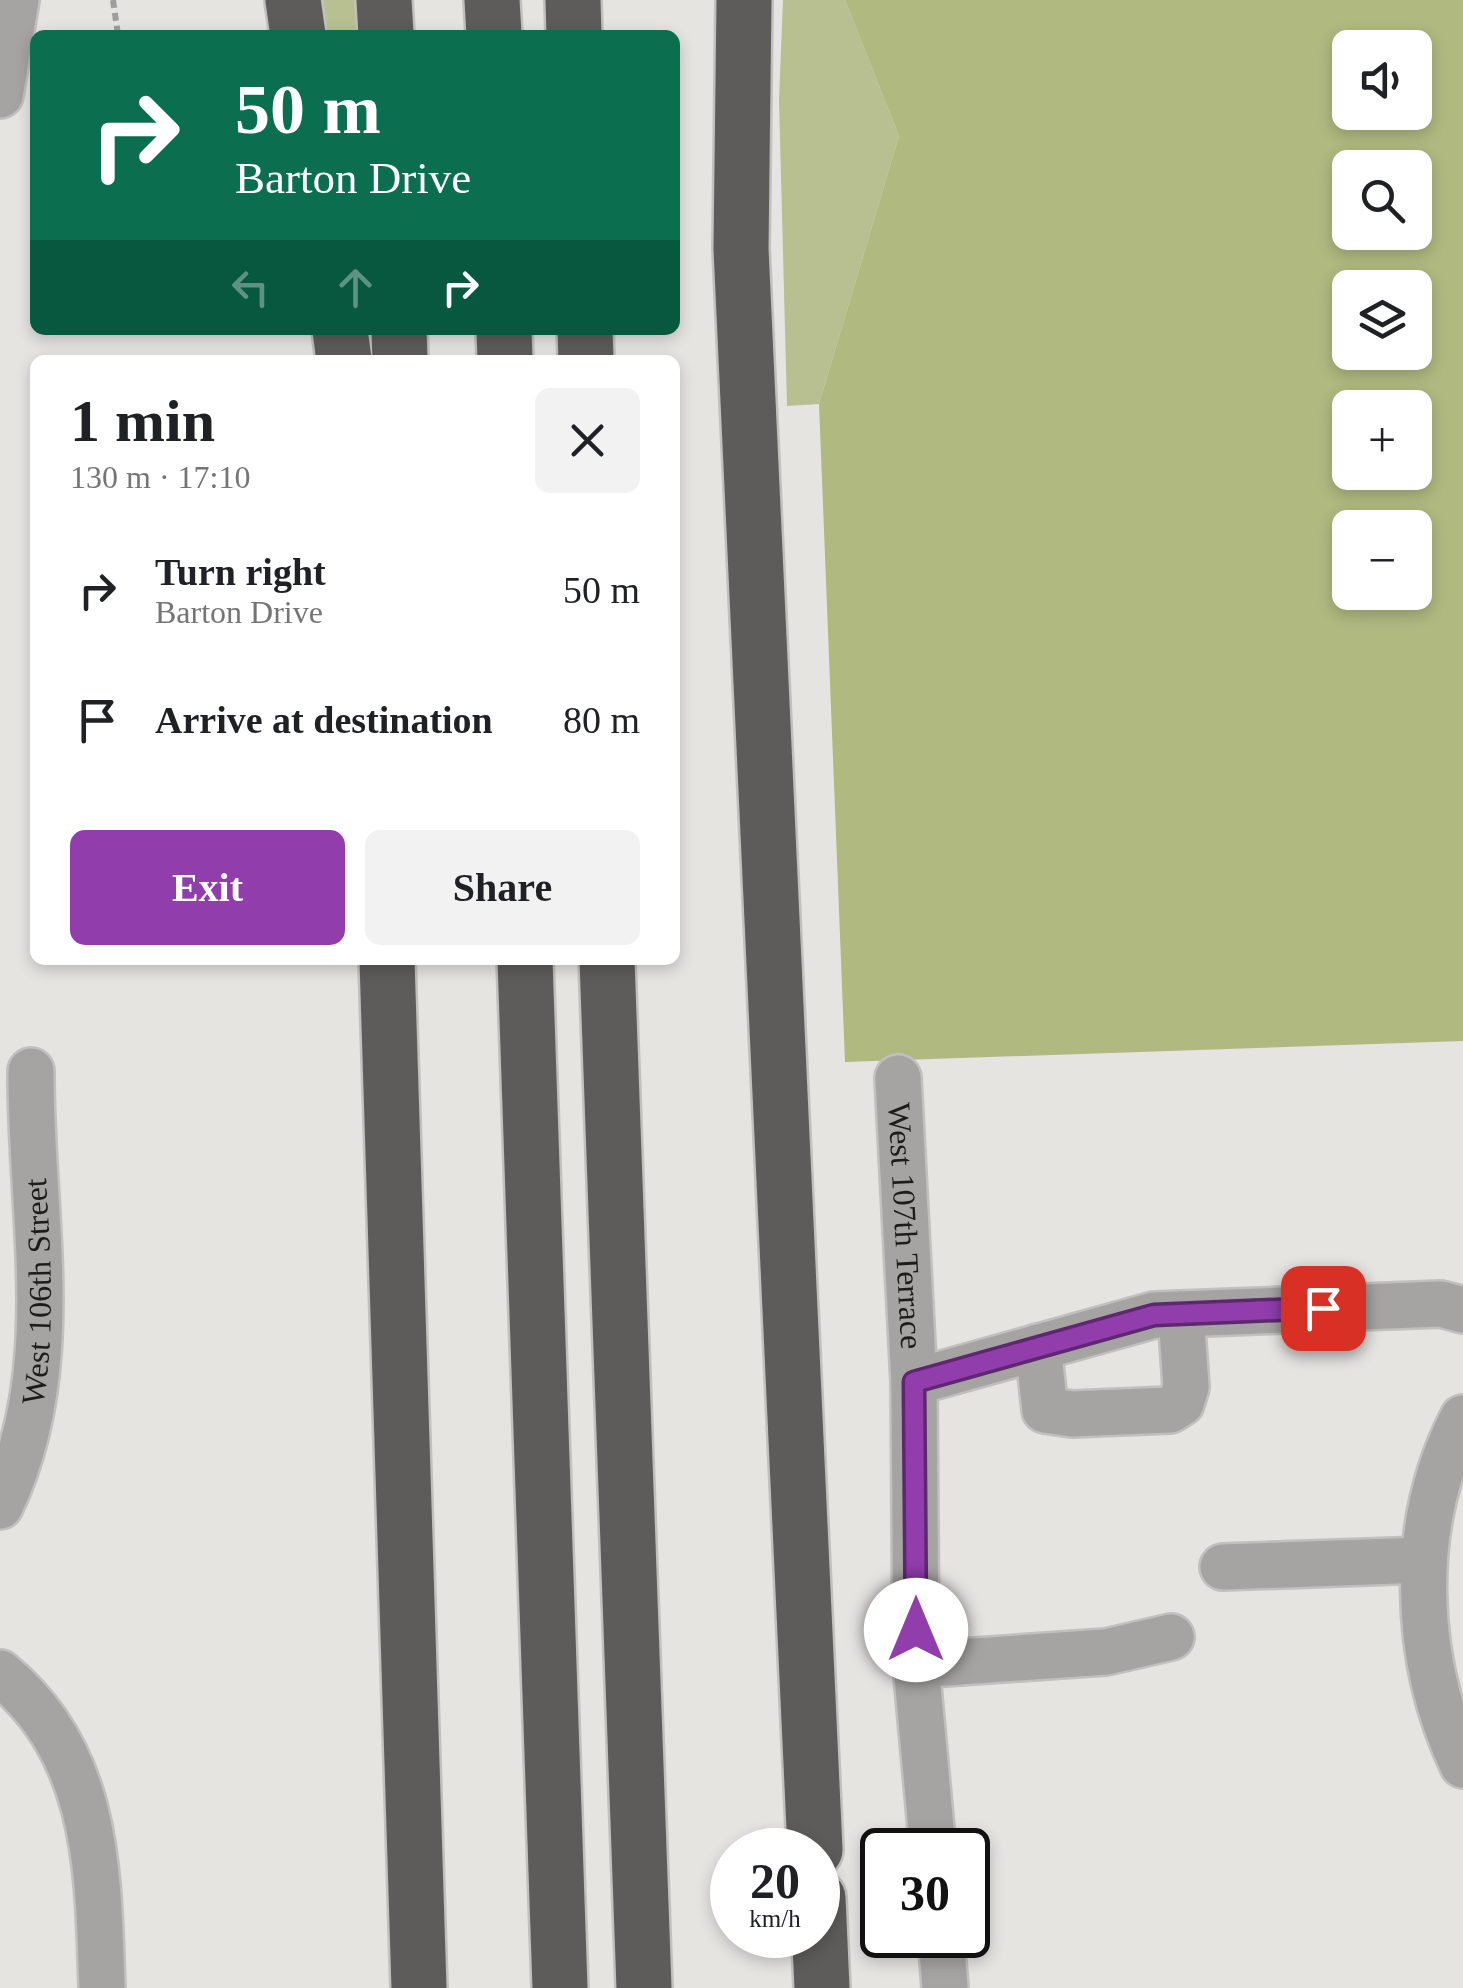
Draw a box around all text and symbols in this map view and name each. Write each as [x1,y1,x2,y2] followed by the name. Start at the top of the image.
[1332,30,1432,610] map controls
[1332,30,1432,130] button: sound
[70,70,200,200] icon: right
[235,71,381,148] text: 50 m
[1332,150,1432,250] button: search
[235,153,471,203] text: Barton Drive
[223,260,278,315] icon: left
[328,260,383,315] icon: ahead
[433,260,488,315] icon: right
[1332,270,1432,370] button: layers
[70,388,215,454] text: 1 min
[535,388,640,493] button: close
[1332,390,1432,490] button: +
[70,459,250,495] text: 130 m · 17:10
[1332,510,1432,610] button: −
[155,551,326,593] text: Turn right
[70,563,125,618] icon: right
[563,569,640,611] text: 50 m
[155,594,323,630] text: Barton Drive
[70,693,125,748] icon: arrive
[155,699,493,741] text: Arrive at destination
[563,699,640,741] text: 80 m
[70,830,345,945] button: Exit
[365,830,640,945] button: Share
[881,1102,930,1350] street label: West 107th Terrace
[14,1177,58,1407] street label: West 106th Street
[1281,1266,1366,1351] pin
[1296,1281,1351,1336] icon: arrive
[864,1578,968,1682] position arrow
[860,1828,990,1958] speed limit sign: 30
[750,1853,800,1909] text: 20
[749,1905,801,1932] text: km/h

